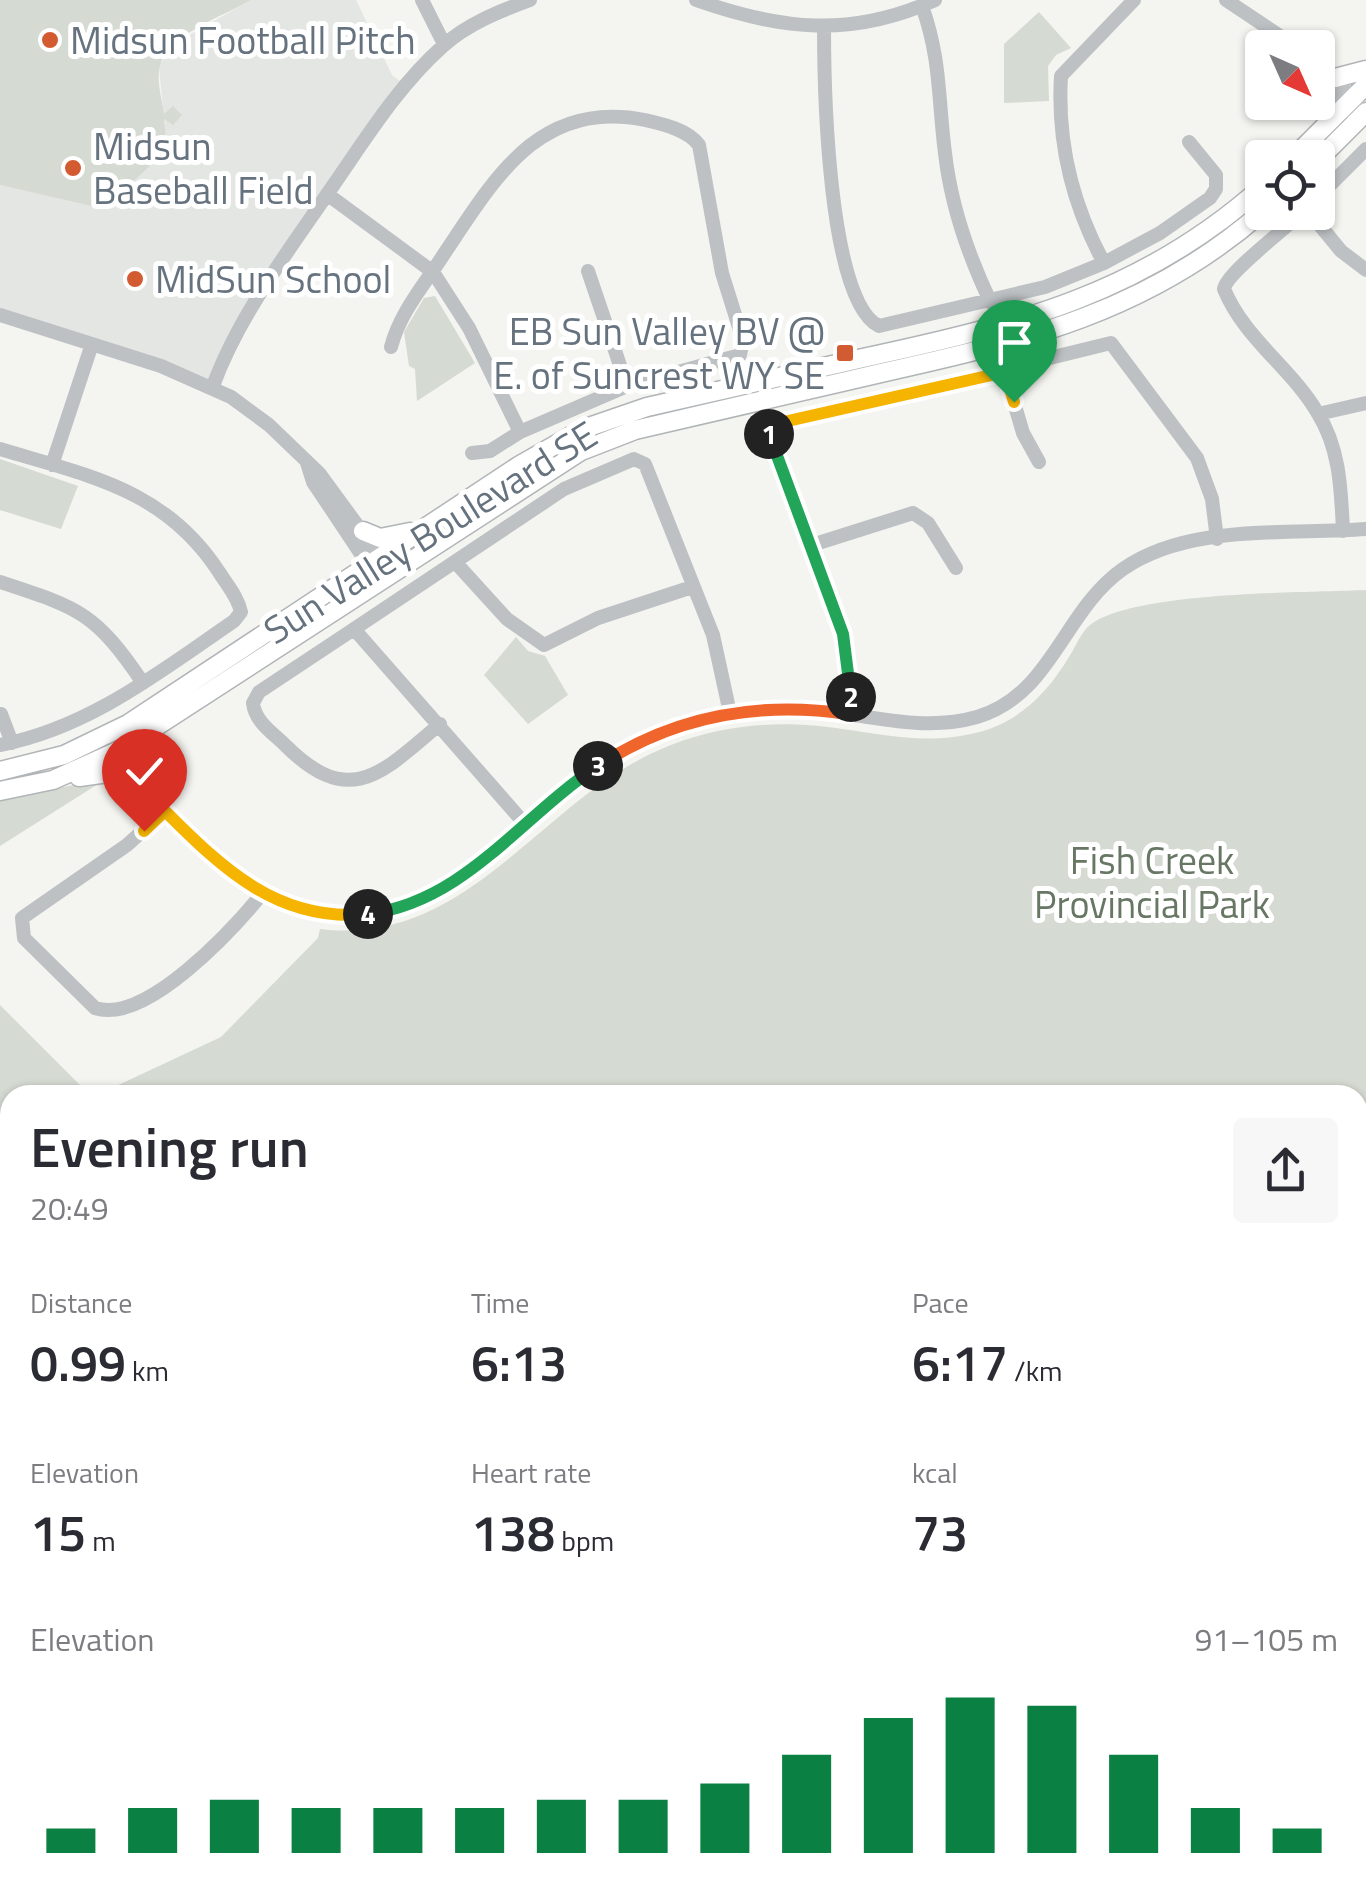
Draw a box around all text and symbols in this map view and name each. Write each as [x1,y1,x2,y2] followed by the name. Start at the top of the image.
[70,11,416,69] place label: Midsun Football Pitch
[39,29,61,51] marker: Midsun Football Pitch
[1245,30,1335,120] north arrow
[1245,30,1335,230] map controls
[93,117,314,219] place label: Midsun Baseball Field
[1245,140,1335,230] button: locate
[62,157,84,179] marker: Midsun Baseball Field
[155,250,391,308] place label: MidSun School
[124,268,146,290] marker: MidSun School
[972,300,1057,403] pin
[493,302,825,404] place label: EB Sun Valley BV @ E. of Suncrest WY SE
[987,315,1042,370] icon: arrive
[834,342,856,364] marker: EB Sun Valley BV @ E. of Suncrest WY SE
[252,406,608,658] street label: Sun Valley Boulevard SE
[744,409,794,459] pin: 1
[761,412,777,455] text: 1
[826,672,876,722] pin: 2
[843,675,859,718] text: 2
[102,729,187,832] pin
[573,741,623,791] pin: 3
[117,744,172,799] icon: check
[590,744,606,787] text: 3
[1034,831,1270,933] park label: Fish Creek Provincial Park
[343,889,393,939] pin: 4
[360,892,376,935] text: 4
[30,1105,309,1188] text: Evening run
[1233,1118,1338,1223] button: share
[30,1184,109,1232] text: 20:49
[30,1281,132,1324] text: Distance
[471,1281,529,1324] text: Time
[912,1281,969,1324] text: Pace
[30,1324,126,1400] text: 0.99
[471,1324,567,1400] text: 6:13
[912,1324,1008,1400] text: 6:17
[126,1349,169,1392] text: km
[1008,1349,1062,1392] text: /km
[30,1451,139,1494] text: Elevation
[471,1451,591,1494] text: Heart rate
[912,1451,958,1494] text: kcal
[30,1494,86,1570] text: 15
[471,1494,555,1570] text: 138
[912,1494,968,1570] text: 73
[86,1519,116,1562] text: m
[555,1519,614,1562] text: bpm
[30,1615,154,1663] text: Elevation
[1194,1615,1338,1663] text: 91–105 m

